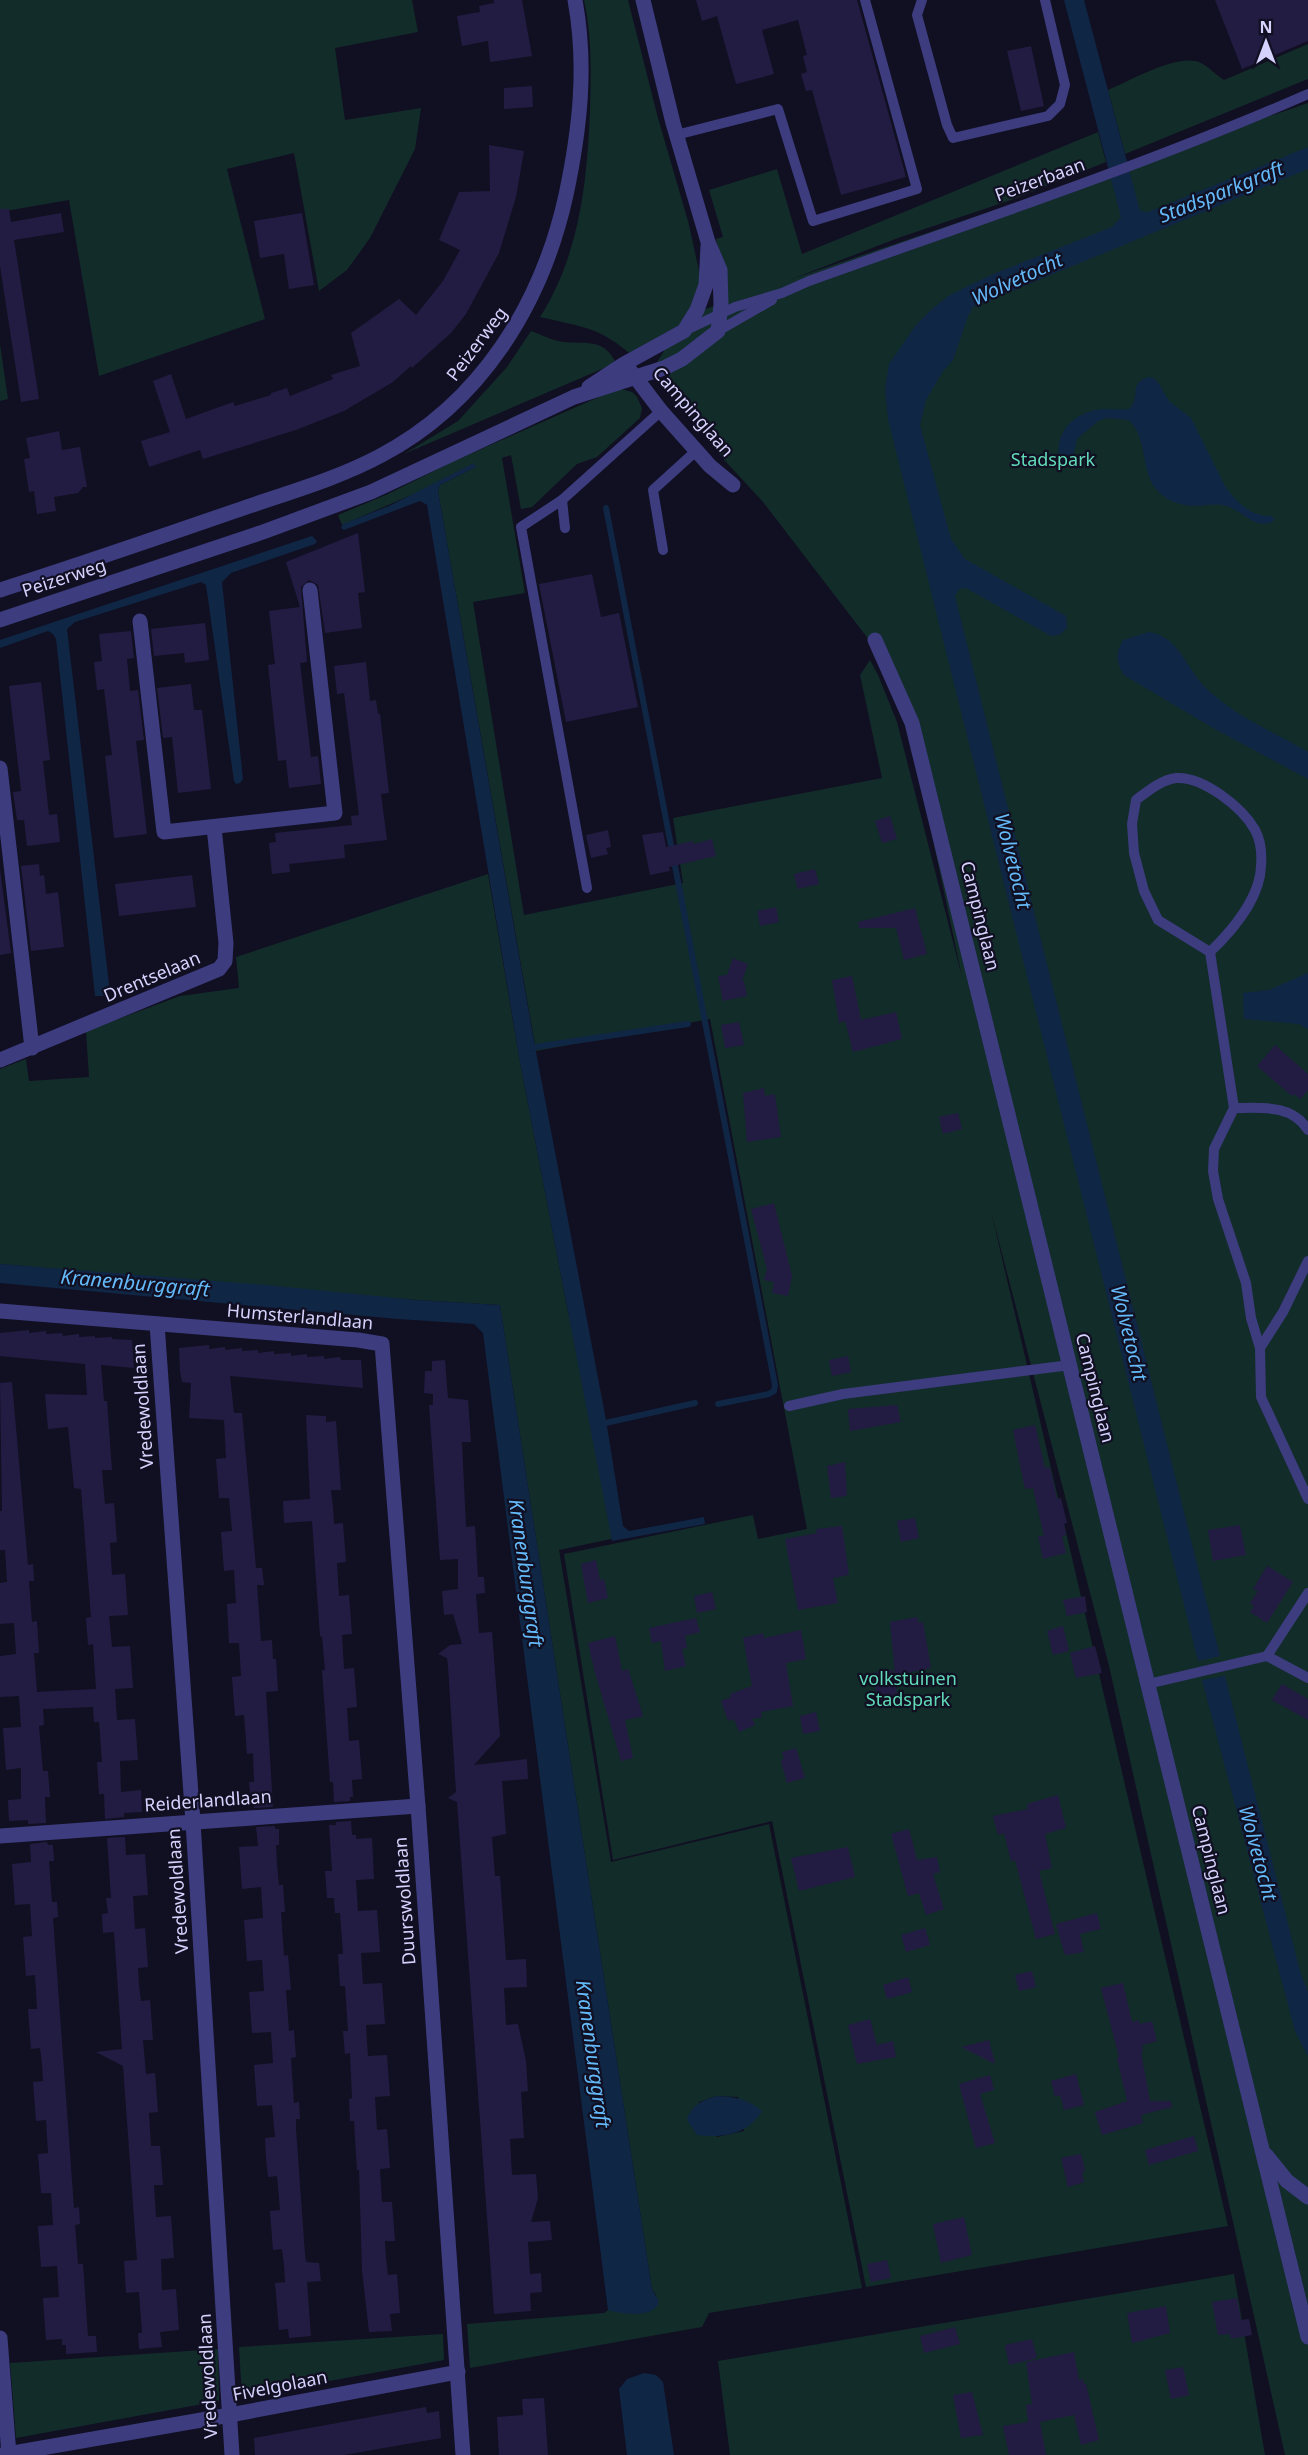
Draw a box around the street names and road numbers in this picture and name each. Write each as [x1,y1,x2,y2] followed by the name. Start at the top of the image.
[991,152,1088,206] street label: Peizerbaan
[440,301,512,385] street label: Peizerweg
[648,361,740,462] street label: Campinglaan
[19,552,109,602] street label: Peizerweg
[956,858,1006,973] street label: Campinglaan
[100,945,204,1007] street label: Drentselaan
[226,1298,374,1334] street label: Humsterlandlaan
[1071,1330,1121,1445] street label: Campinglaan
[126,1343,158,1469] street label: Vredewoldlaan
[143,1784,272,1816] street label: Reiderlandlaan
[1187,1802,1237,1917] street label: Campinglaan
[161,1828,193,1954] street label: Vredewoldlaan
[388,1836,420,1966] street label: Duurswoldlaan
[192,2313,222,2439] street label: Vredewoldlaan
[230,2364,329,2406] street label: Fivelgolaan

